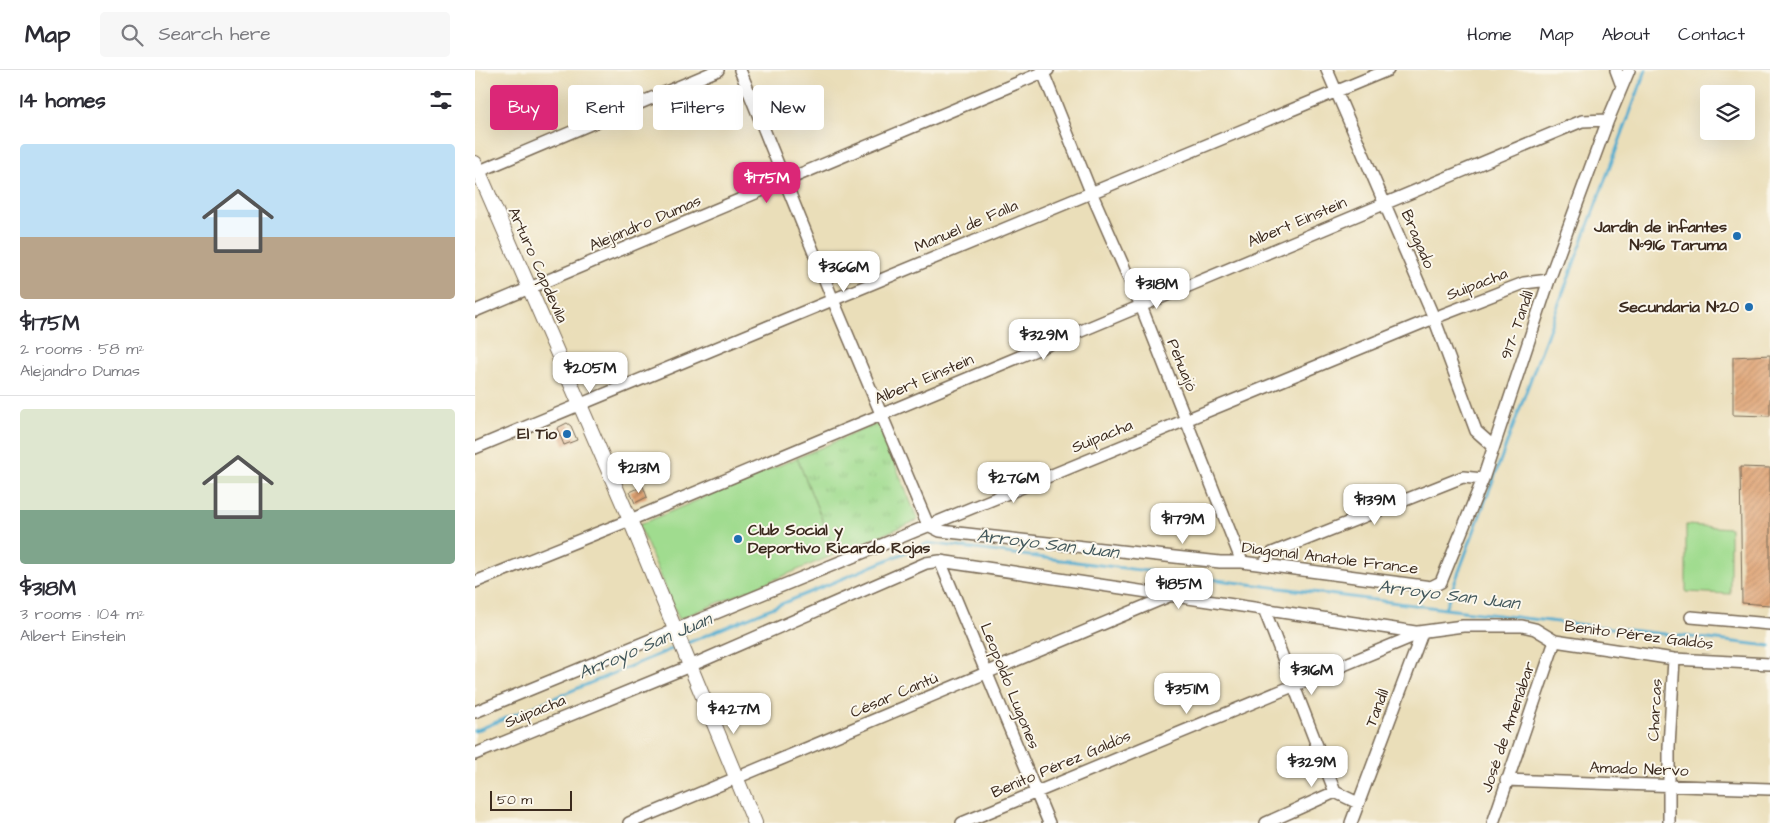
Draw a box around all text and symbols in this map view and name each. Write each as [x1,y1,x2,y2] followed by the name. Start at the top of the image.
[100,12,450,57] search box
[25,18,70,52] text: Map
[118,21,146,49] icon: search
[158,21,271,48] text: Search here
[1467,22,1512,47] text: Home
[1540,22,1574,47] text: Map
[1602,22,1650,47] text: About
[1678,22,1745,47] text: Contact
[490,85,558,130] chip: Buy
[568,85,643,130] chip: Rent
[653,85,743,130] chip: Filters
[753,85,824,130] chip: New
[1700,85,1755,140] map controls
[1700,85,1755,140] button: layers
[20,86,106,115] text: 14 homes
[427,86,455,114] icon: filters
[732,162,802,204] pin: $175M
[744,167,790,189] text: $175M
[193,176,283,266] icon: home
[585,189,705,257] street label: Alejandro Dumas
[1244,191,1350,253] street label: Albert Einstein
[911,194,1021,258] street label: Manuel de Falla
[503,204,573,326] street label: Arturo Capdevila
[1395,206,1440,272] street label: Bragado
[1593,216,1728,256] place label: Jardín de infantes Nº916 Taruma
[1731,230,1743,242] marker: Jardín de infantes Nº916 Taruma
[809,250,879,293] pin: $366M
[819,256,869,278] text: $366M
[1443,262,1511,306] street label: Suipacha
[1122,268,1192,310] pin: $318M
[1136,273,1178,295] text: $318M
[1495,288,1539,362] street label: 917- Tandil
[1618,296,1739,318] place label: Secundaria N°20
[1743,301,1755,313] marker: Secundaria N°20
[20,309,80,338] text: $175M
[1009,318,1079,361] pin: $329M
[1020,324,1068,346] text: $329M
[1162,335,1202,395] street label: Pehuajó
[20,338,145,360] text: 2 rooms · 58 m²
[871,348,977,410] street label: Albert Einstein
[555,352,625,394] pin: $205M
[564,357,616,379] text: $205M
[20,360,140,382] text: Alejandro Dumas
[1068,414,1136,458] street label: Suipacha
[517,423,558,445] place label: El Tio
[561,428,573,440] marker: El Tio
[193,442,283,532] icon: home
[604,452,674,494] pin: $213M
[618,457,660,479] text: $213M
[979,462,1049,504] pin: $276M
[988,467,1040,489] text: $276M
[1340,484,1410,526] pin: $139M
[1354,489,1396,511] text: $139M
[1148,502,1218,545] pin: $179M
[1161,508,1205,530] text: $179M
[748,519,930,559] place label: Club Social y Deportivo Ricardo Rojas
[976,523,1122,566] water label: Arroyo San Juan
[732,533,744,545] marker: Club Social y Deportivo Ricardo Rojas
[1240,536,1420,581] street label: Diagonal Anatole France
[1144,568,1214,610] pin: $185M
[1156,573,1202,595] text: $185M
[20,574,76,603] text: $318M
[1377,574,1523,617] water label: Arroyo San Juan
[20,603,145,625] text: 3 rooms · 104 m²
[575,606,718,686] water label: Arroyo San Juan
[1563,615,1715,655] street label: Benito Pérez Galdós
[974,620,1045,753] street label: Leopoldo Lugones
[20,625,126,647] text: Albert Einstein
[1277,654,1347,696] pin: $316M
[1475,658,1541,795] street label: José de Amenábar
[1291,659,1333,681] text: $316M
[847,667,941,723] street label: César Cantú
[1152,672,1222,715] pin: $351M
[1165,678,1209,700] text: $351M
[1642,678,1668,742] street label: Charcas
[1360,686,1394,730] street label: Tandil
[501,689,569,733] street label: Suipacha
[699,692,769,735] pin: $427M
[708,698,760,720] text: $427M
[988,725,1134,803] street label: Benito Pérez Galdós
[1277,746,1347,788] pin: $329M
[1288,751,1336,773] text: $329M
[1589,756,1689,782] street label: Amado Nervo
[490,788,573,811] scale bar
[497,790,532,810] text: 50 m

